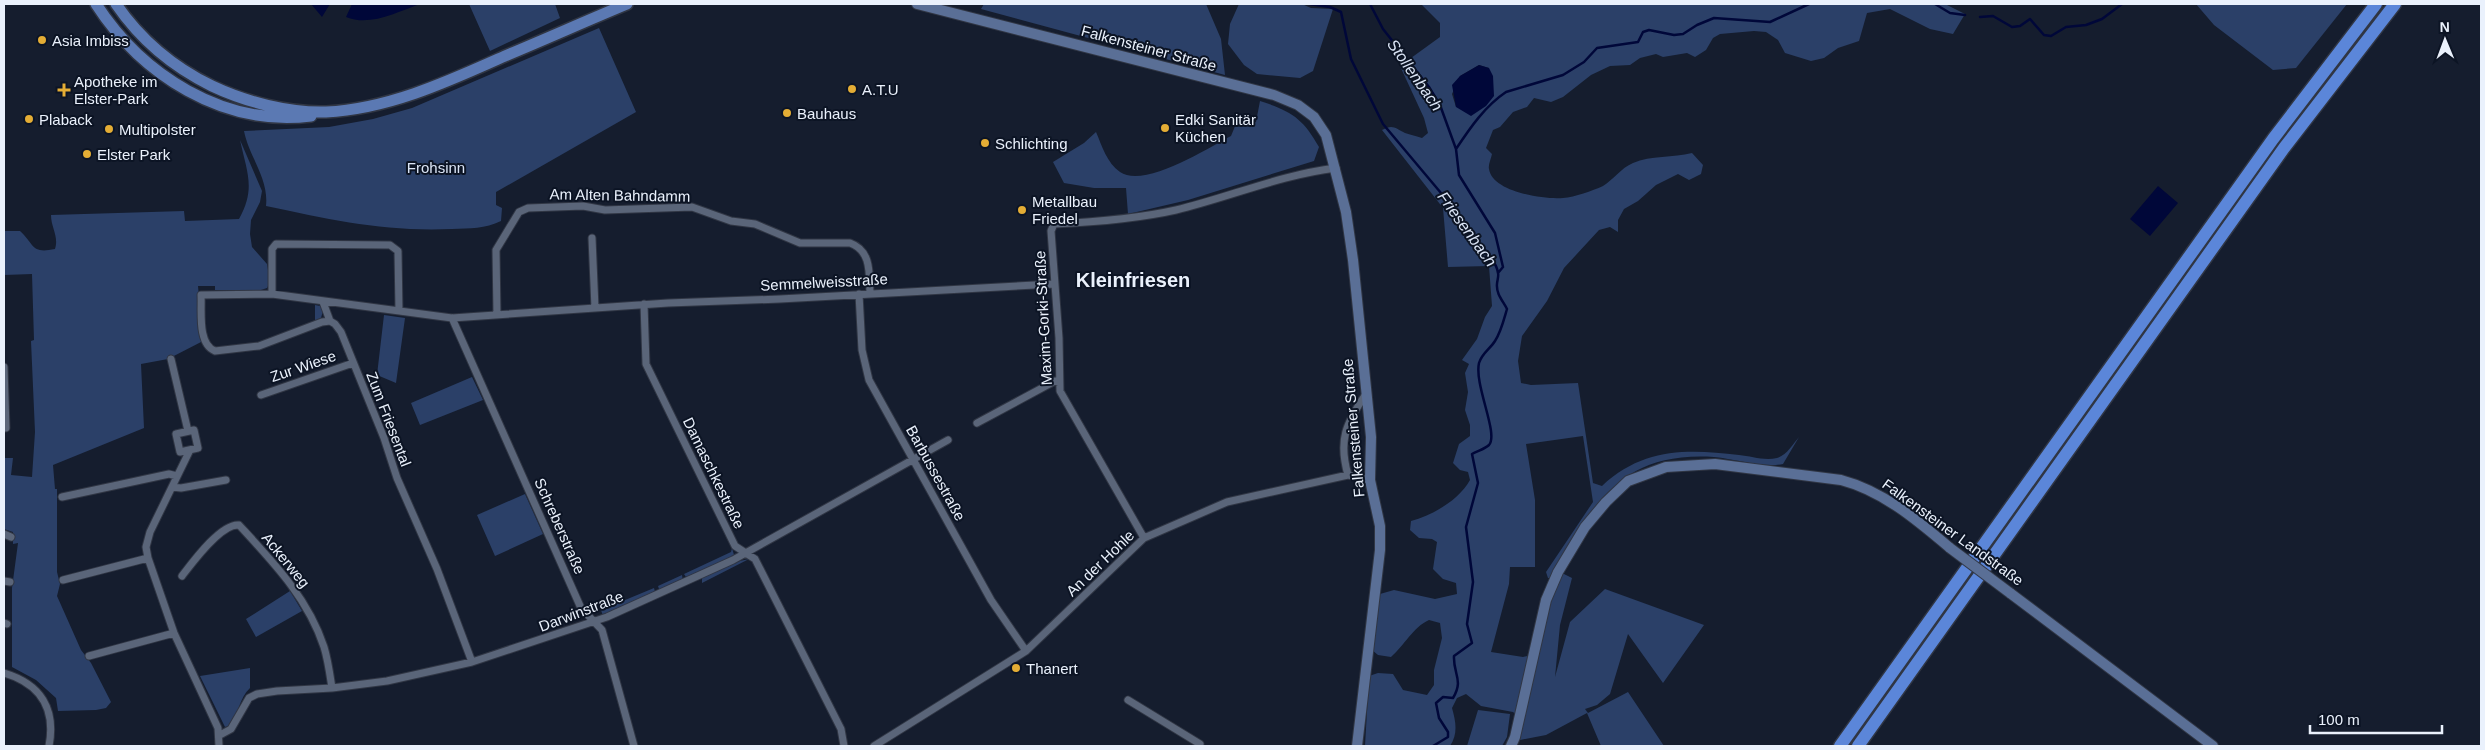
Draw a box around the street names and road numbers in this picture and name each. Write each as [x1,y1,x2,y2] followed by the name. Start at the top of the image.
[1080,22,1218,74] street label: Falkensteiner Straße
[549,185,691,205] street label: Am Alten Bahndamm
[1031,250,1055,386] street label: Maxim-Gorki-Straße
[760,270,888,294] street label: Semmelweisstraße
[268,347,338,385] street label: Zur Wiese
[1338,358,1368,498] street label: Falkensteiner Straße
[363,369,415,469] street label: Zum Friesental
[680,415,748,531] street label: Damaschkestraße
[903,423,969,523] street label: Barbussestraße
[531,475,589,577] street label: Schreberstraße
[1879,475,2027,589] street label: Falkensteiner Landstraße
[1063,526,1137,600] street label: An der Hohle
[259,529,313,591] street label: Ackerweg
[536,587,626,635] street label: Darwinstraße

